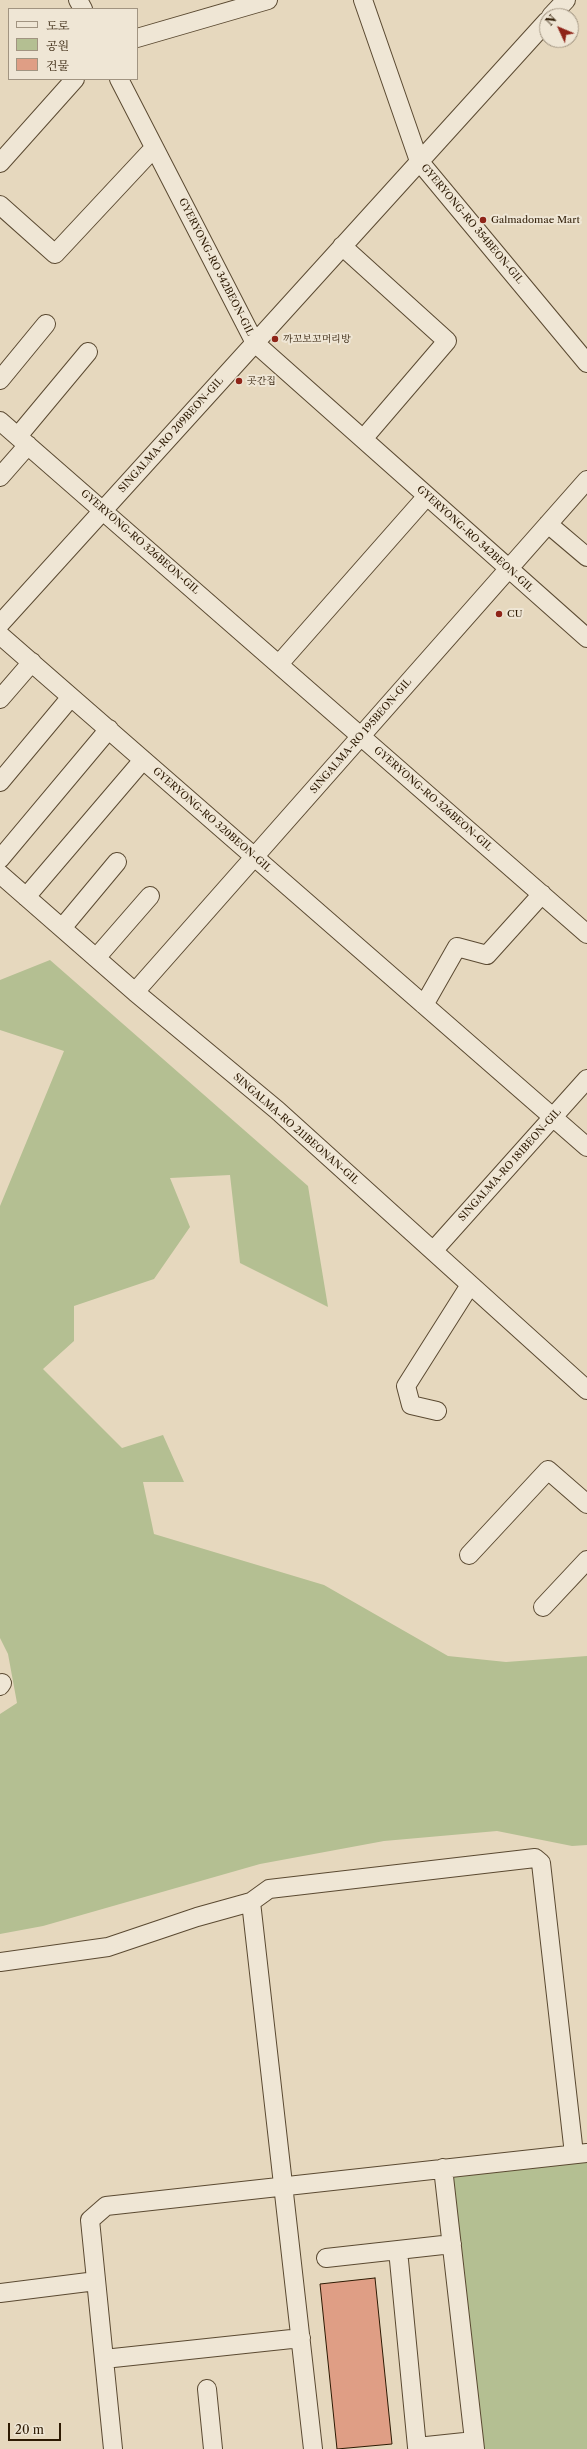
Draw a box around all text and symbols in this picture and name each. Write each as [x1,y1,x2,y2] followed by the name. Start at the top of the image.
[8,8,138,80] legend
[539,8,579,48] north arrow
[543,12,559,29] text: N
[46,18,69,33] text: 도로
[46,38,69,53] text: 공원
[46,58,69,73] text: 건물
[418,162,526,286] street label: GYERYONG-RO 354BEON-GIL
[176,196,256,338] street label: GYERYONG-RO 342BEON-GIL
[491,214,580,226] place label: Galmadomae Mart
[478,215,488,225] marker: Galmadomae Mart
[283,333,351,345] place label: 까꼬보꼬머리방
[270,334,280,344] marker: 까꼬보꼬머리방
[116,375,226,495] street label: SINGALMA-RO 209BEON-GIL
[247,375,276,387] place label: 곳간집
[234,376,244,386] marker: 곳간집
[414,483,536,595] street label: GYERYONG-RO 342BEON-GIL
[78,487,202,597] street label: GYERYONG-RO 326BEON-GIL
[507,608,522,620] place label: CU
[494,609,504,619] marker: CU
[308,676,414,796] street label: SINGALMA-RO 195BEON-GIL
[371,744,495,854] street label: GYERYONG-RO 326BEON-GIL
[150,765,274,875] street label: GYERYONG-RO 320BEON-GIL
[231,1071,361,1187] street label: SINGALMA-RO 211BEONAN-GIL
[456,1106,564,1224] street label: SINGALMA-RO 181BEON-GIL
[10,2415,63,2441] scale bar
[15,2422,44,2437] text: 20 m

